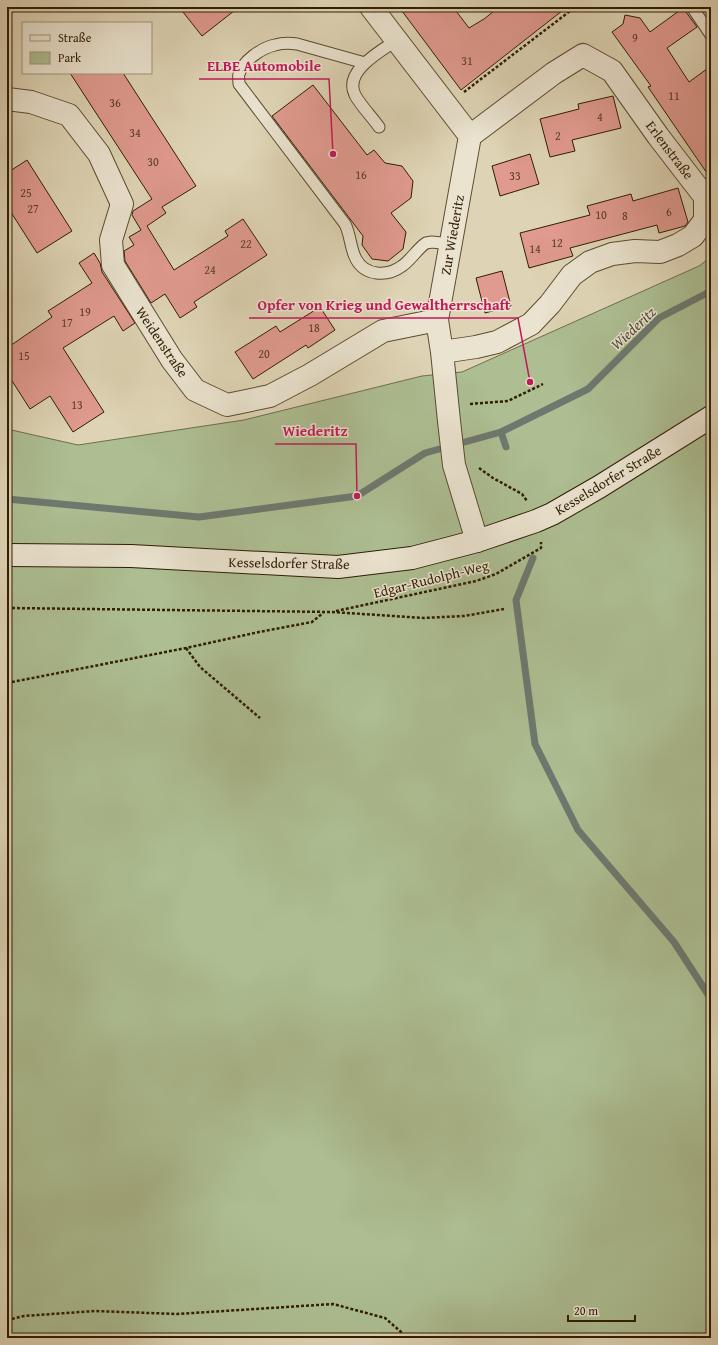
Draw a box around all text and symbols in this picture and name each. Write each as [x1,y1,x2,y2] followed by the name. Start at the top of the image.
[22,22,152,74] legend
[58,29,92,46] text: Straße
[632,29,638,46] house number: 9
[58,49,82,66] text: Park
[199,52,329,79] callout: ELBE Automobile
[461,52,473,69] house number: 31
[207,55,321,76] text: ELBE Automobile
[668,87,680,104] house number: 11
[109,94,121,111] house number: 36
[597,108,603,125] house number: 4
[641,117,699,184] street label: Erlenstraße
[129,124,141,141] house number: 34
[555,127,561,144] house number: 2
[147,153,159,170] house number: 30
[355,166,367,183] house number: 16
[509,167,521,184] house number: 33
[20,184,32,201] house number: 25
[435,193,469,277] street label: Zur Wiederitz
[27,200,39,217] house number: 27
[666,203,672,220] house number: 6
[595,206,607,223] house number: 10
[622,207,628,224] house number: 8
[551,234,563,251] house number: 12
[240,235,252,252] house number: 22
[529,240,541,257] house number: 14
[204,261,216,278] house number: 24
[249,291,518,318] callout: Opfer von Krieg und Gewaltherrschaft
[258,294,511,315] text: Opfer von Krieg und Gewaltherrschaft
[606,301,660,354] water label: Wiederitz
[79,303,91,320] house number: 19
[131,303,193,382] street label: Weidenstraße
[61,314,73,331] house number: 17
[308,319,320,336] house number: 18
[258,345,270,362] house number: 20
[18,347,30,364] house number: 15
[71,396,83,413] house number: 13
[275,417,356,444] callout: Wiederitz
[282,420,348,441] text: Wiederitz
[551,440,665,520] street label: Kesselsdorfer Straße
[228,552,350,574] street label: Kesselsdorfer Straße
[371,555,491,603] street label: Edgar-Rudolph-Weg
[568,1297,635,1323] scale bar
[574,1302,598,1319] text: 20 m

